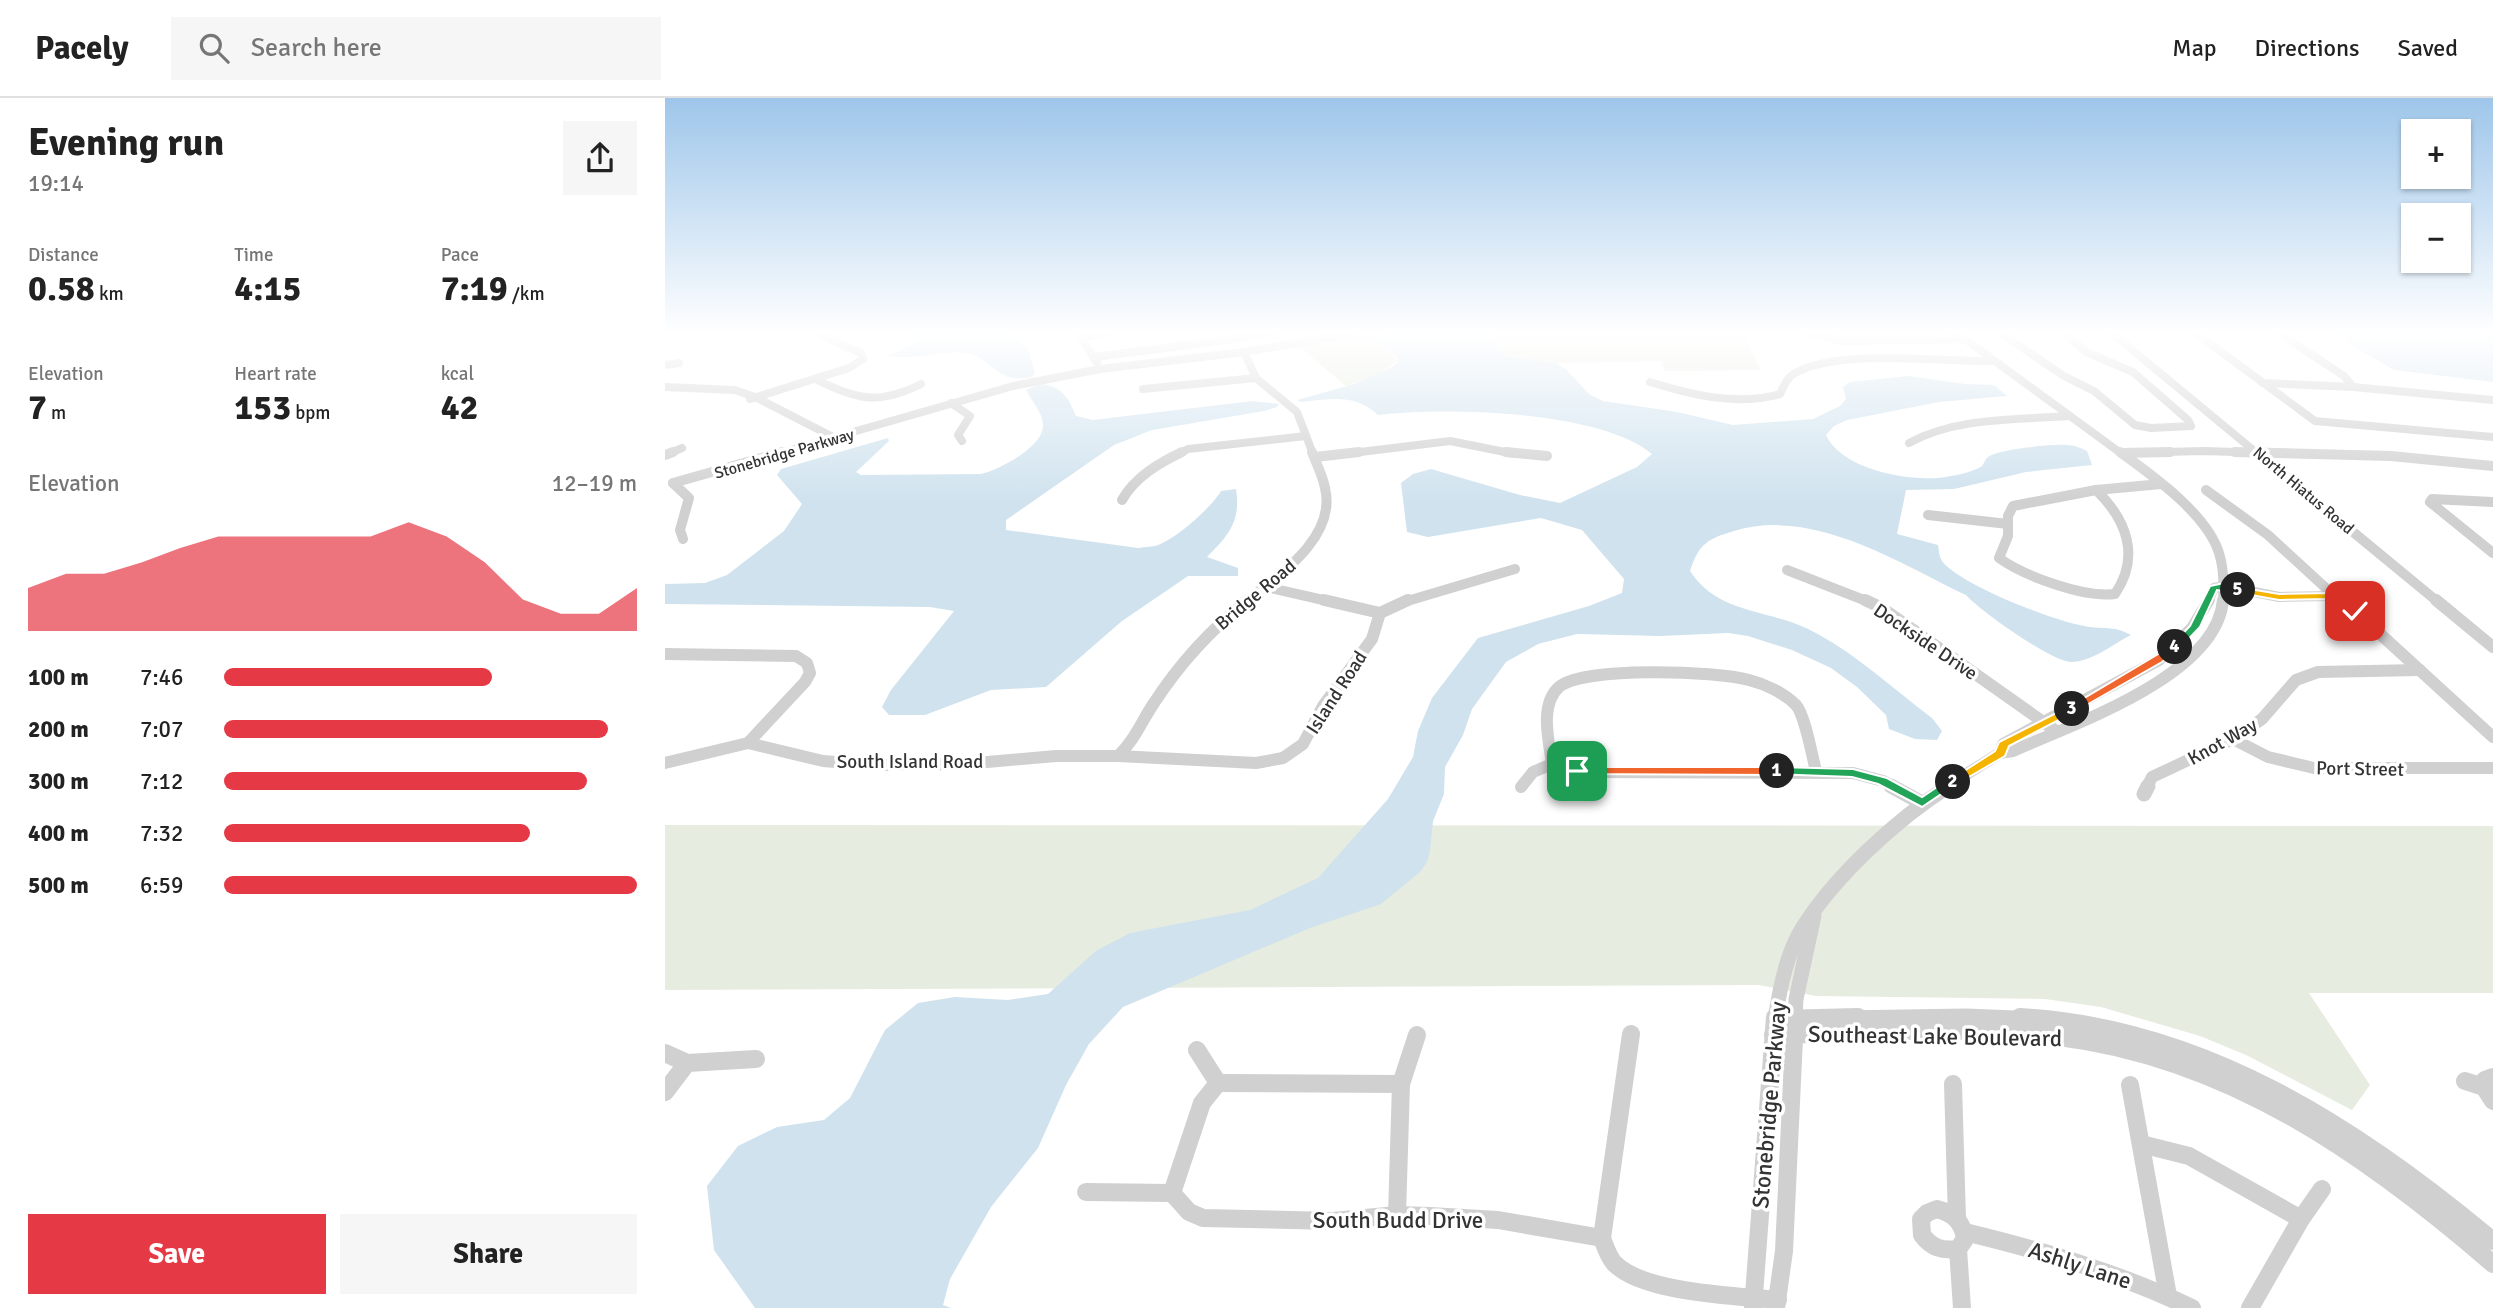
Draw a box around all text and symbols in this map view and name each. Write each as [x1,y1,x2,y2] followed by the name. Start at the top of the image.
[171,17,661,80] search box
[35,28,129,69] text: Pacely
[195,29,233,67] icon: search
[251,32,382,64] text: Search here
[2172,33,2217,63] text: Map
[2255,33,2360,63] text: Directions
[2398,33,2458,63] text: Saved
[28,119,224,166] text: Evening run
[2401,119,2471,273] map controls
[2401,119,2471,189] button: +
[563,121,637,195] button: share
[28,169,84,198] text: 19:14
[2401,203,2471,273] button: −
[28,243,99,267] text: Distance
[234,243,273,267] text: Time
[441,243,479,267] text: Pace
[28,267,95,310] text: 0.58
[234,267,301,310] text: 4:15
[441,267,508,310] text: 7:19
[95,282,124,306] text: km
[508,282,545,306] text: /km
[28,362,104,386] text: Elevation
[234,362,317,386] text: Heart rate
[441,362,474,386] text: kcal
[28,386,47,429] text: 7
[234,386,291,429] text: 153
[441,386,478,429] text: 42
[47,401,66,425] text: m
[291,401,330,425] text: bpm
[712,424,857,483] street label: Stonebridge Parkway
[2249,443,2358,539] street label: North Hiatus Road
[28,469,120,498] text: Elevation
[552,469,637,498] text: 12–19 m
[1210,554,1301,636] street label: Bridge Road
[2221,573,2255,608] pin: 5
[2232,577,2243,601] text: 5
[2325,581,2385,641] pin
[2336,592,2374,630] icon: check
[1869,598,1982,685] street label: Dockside Drive
[2157,630,2193,664] pin: 4
[2169,634,2180,658] text: 4
[1301,646,1373,739] street label: Island Road
[28,663,89,692] text: 100 m
[140,663,183,692] text: 7:46
[2055,692,2089,726] pin: 3
[2066,696,2077,720] text: 3
[2183,713,2262,771] street label: Knot Way
[28,715,89,744] text: 200 m
[140,715,183,744] text: 7:07
[1547,741,1607,801] pin
[837,750,983,774] street label: South Island Road
[1558,752,1596,790] icon: arrive
[1759,754,1795,788] pin: 1
[2316,756,2404,782] street label: Port Street
[1771,758,1782,782] text: 1
[1935,764,1971,800] pin: 2
[28,767,89,796] text: 300 m
[140,767,183,796] text: 7:12
[1947,769,1958,793] text: 2
[28,819,89,848] text: 400 m
[140,819,183,848] text: 7:32
[28,871,89,900] text: 500 m
[140,871,183,900] text: 6:59
[1746,1000,1793,1210] street label: Stonebridge Parkway
[1808,1020,2062,1053] street label: Southeast Lake Boulevard
[1313,1206,1483,1235] street label: South Budd Drive
[28,1214,326,1294] button: Save
[340,1214,637,1294] button: Share
[2025,1235,2135,1296] street label: Ashly Lane

